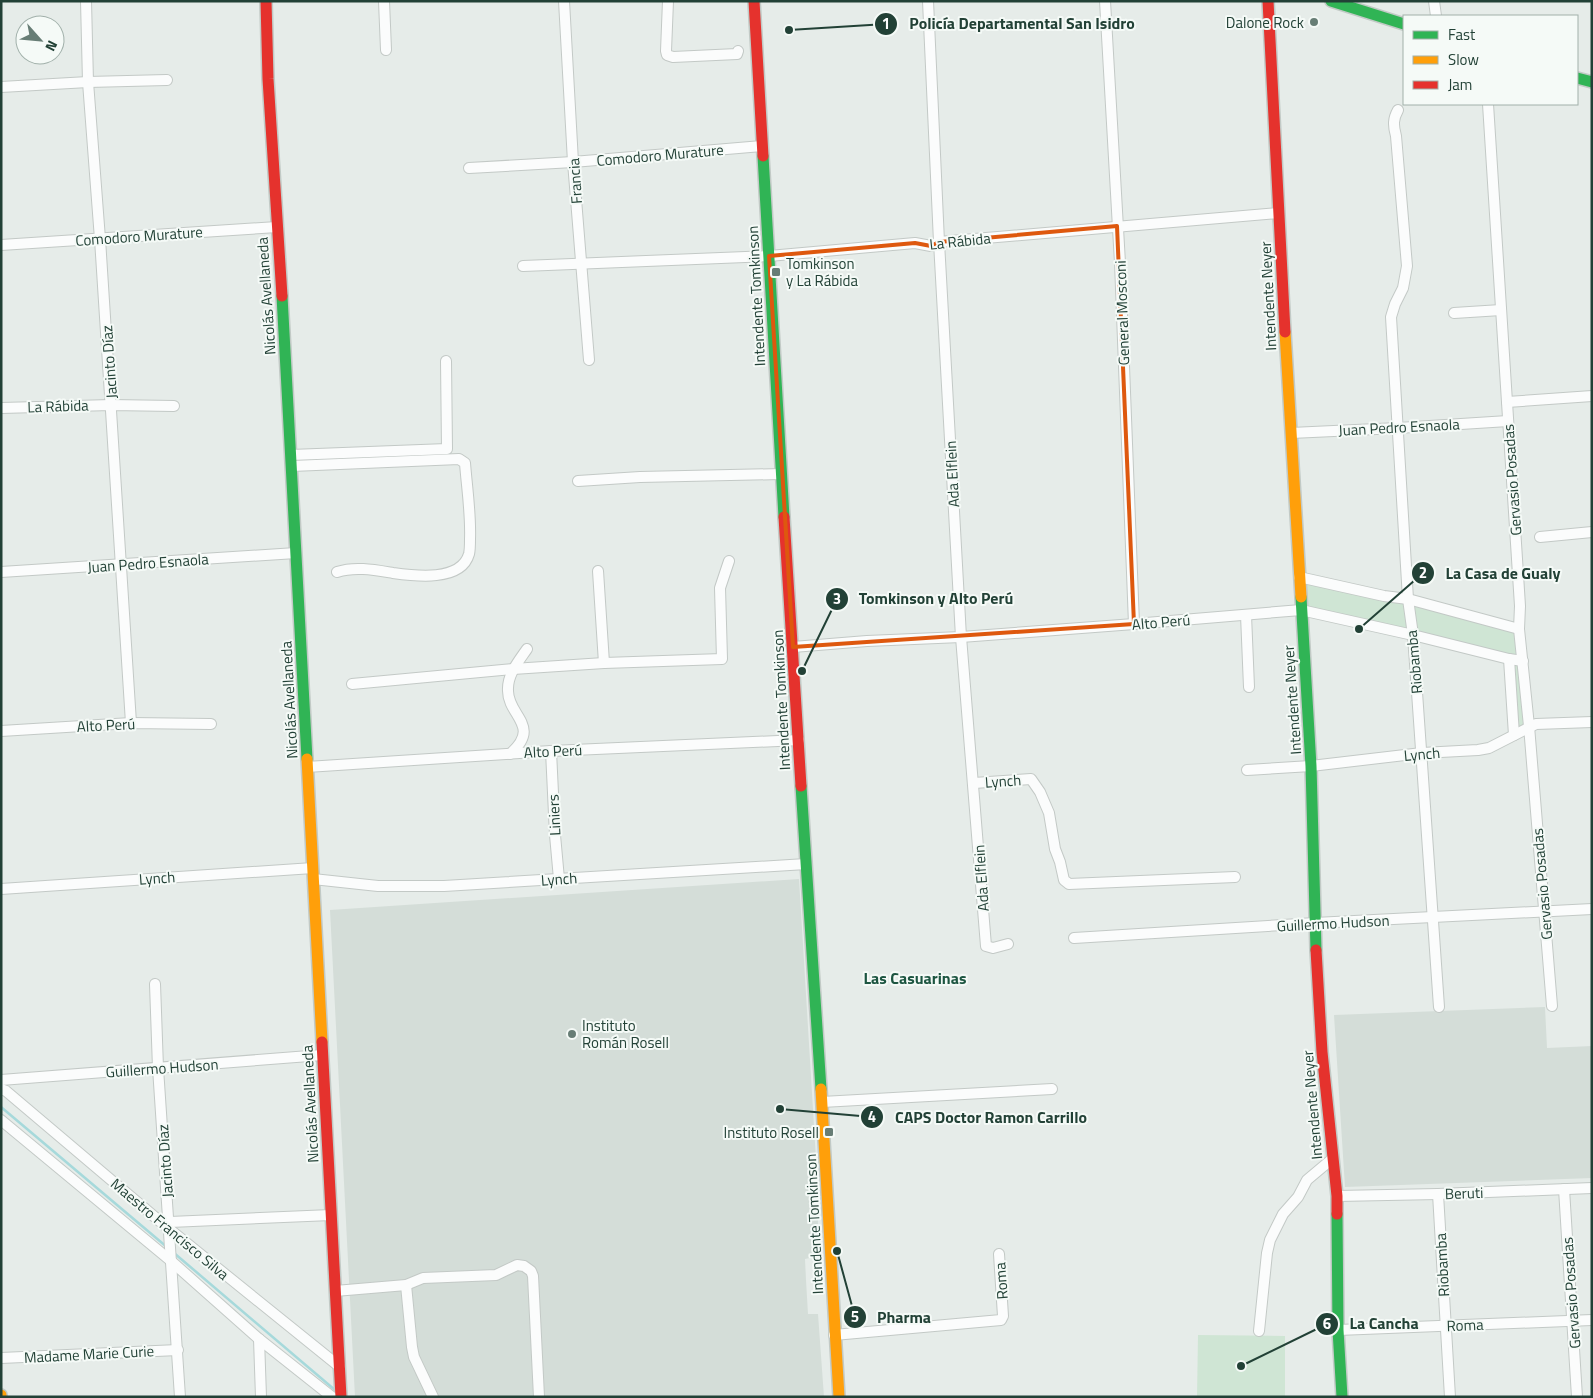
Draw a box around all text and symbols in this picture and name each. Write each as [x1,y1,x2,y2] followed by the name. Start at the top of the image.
[874,8,1144,39] callout: Policía Departamental San Isidro
[909,11,1135,35] text: Policía Departamental San Isidro
[1226,11,1304,34] place label: Dalone Rock
[882,12,890,35] text: 1
[15,15,65,65] north arrow
[1403,15,1578,105] legend
[1308,16,1320,28] marker: Dalone Rock
[1448,23,1476,46] text: Fast
[40,37,64,55] text: N
[1448,48,1479,71] text: Slow
[1448,73,1472,96] text: Jam
[595,138,725,172] street label: Comodoro Murature
[562,157,588,205] street label: Francia
[75,220,203,252] street label: Comodoro Murature
[741,225,771,367] street label: Intendente Tomkinson
[928,226,992,256] street label: La Rábida
[250,236,282,356] street label: Nicolás Avellaneda
[1254,241,1282,351] street label: Intendente Neyer
[786,252,858,292] place label: Tomkinson y La Rábida
[1109,260,1135,366] street label: General Mosconi
[770,266,782,278] marker: Tomkinson y La Rábida
[95,324,123,399] street label: Jacinto Díaz
[27,393,90,419] street label: La Rábida
[1338,412,1461,442] street label: Juan Pedro Esnaola
[1497,423,1527,537] street label: Gervasio Posadas
[939,440,965,508] street label: Ada Elflein
[87,547,210,579] street label: Juan Pedro Esnaola
[1410,558,1570,589] callout: La Casa de Gualy
[1419,561,1427,584] text: 2
[1446,561,1560,585] text: La Casa de Gualy
[824,583,1024,614] callout: Tomkinson y Alto Perú
[859,586,1013,610] text: Tomkinson y Alto Perú
[833,587,841,610] text: 3
[1131,608,1191,636] street label: Alto Perú
[766,629,796,771] street label: Intendente Tomkinson
[1400,629,1428,695] street label: Riobamba
[274,640,304,759] street label: Nicolás Avellaneda
[1277,645,1307,755] street label: Intendente Neyer
[76,712,136,738] street label: Alto Perú
[523,738,583,764] street label: Alto Perú
[1403,741,1441,767] street label: Lynch
[984,768,1022,794] street label: Lynch
[541,794,567,836] street label: Liniers
[1526,827,1558,941] street label: Gervasio Posadas
[967,844,995,912] street label: Ada Elflein
[138,865,176,891] street label: Lynch
[540,866,578,892] street label: Lynch
[1276,909,1390,937] street label: Guillermo Hudson
[864,966,966,990] district label: Las Casuarinas
[582,1014,669,1054] place label: Instituto Román Rosell
[566,1028,578,1040] marker: Instituto Román Rosell
[295,1044,325,1163] street label: Nicolás Avellaneda
[1296,1049,1328,1161] street label: Intendente Neyer
[105,1053,219,1083] street label: Guillermo Hudson
[860,1102,1097,1133] callout: CAPS Doctor Ramon Carrillo
[868,1105,876,1128] text: 4
[895,1105,1087,1129] text: CAPS Doctor Ramon Carrillo
[724,1121,819,1144] place label: Instituto Rosell
[151,1123,179,1198] street label: Jacinto Díaz
[823,1126,835,1138] marker: Instituto Rosell
[799,1153,829,1295] street label: Intendente Tomkinson
[106,1172,235,1286] street label: Maestro Francisco Silva
[1444,1181,1484,1205] street label: Beruti
[1429,1232,1455,1297] street label: Riobamba
[1556,1236,1586,1350] street label: Gervasio Posadas
[988,1261,1014,1300] street label: Roma
[842,1302,941,1333] callout: Pharma
[851,1305,859,1328] text: 5
[877,1305,931,1329] text: Pharma
[1314,1308,1428,1339] callout: La Cancha
[1349,1311,1419,1335] text: La Cancha
[1323,1312,1331,1335] text: 6
[1446,1313,1484,1337] street label: Roma
[23,1339,155,1369] street label: Madame Marie Curie

